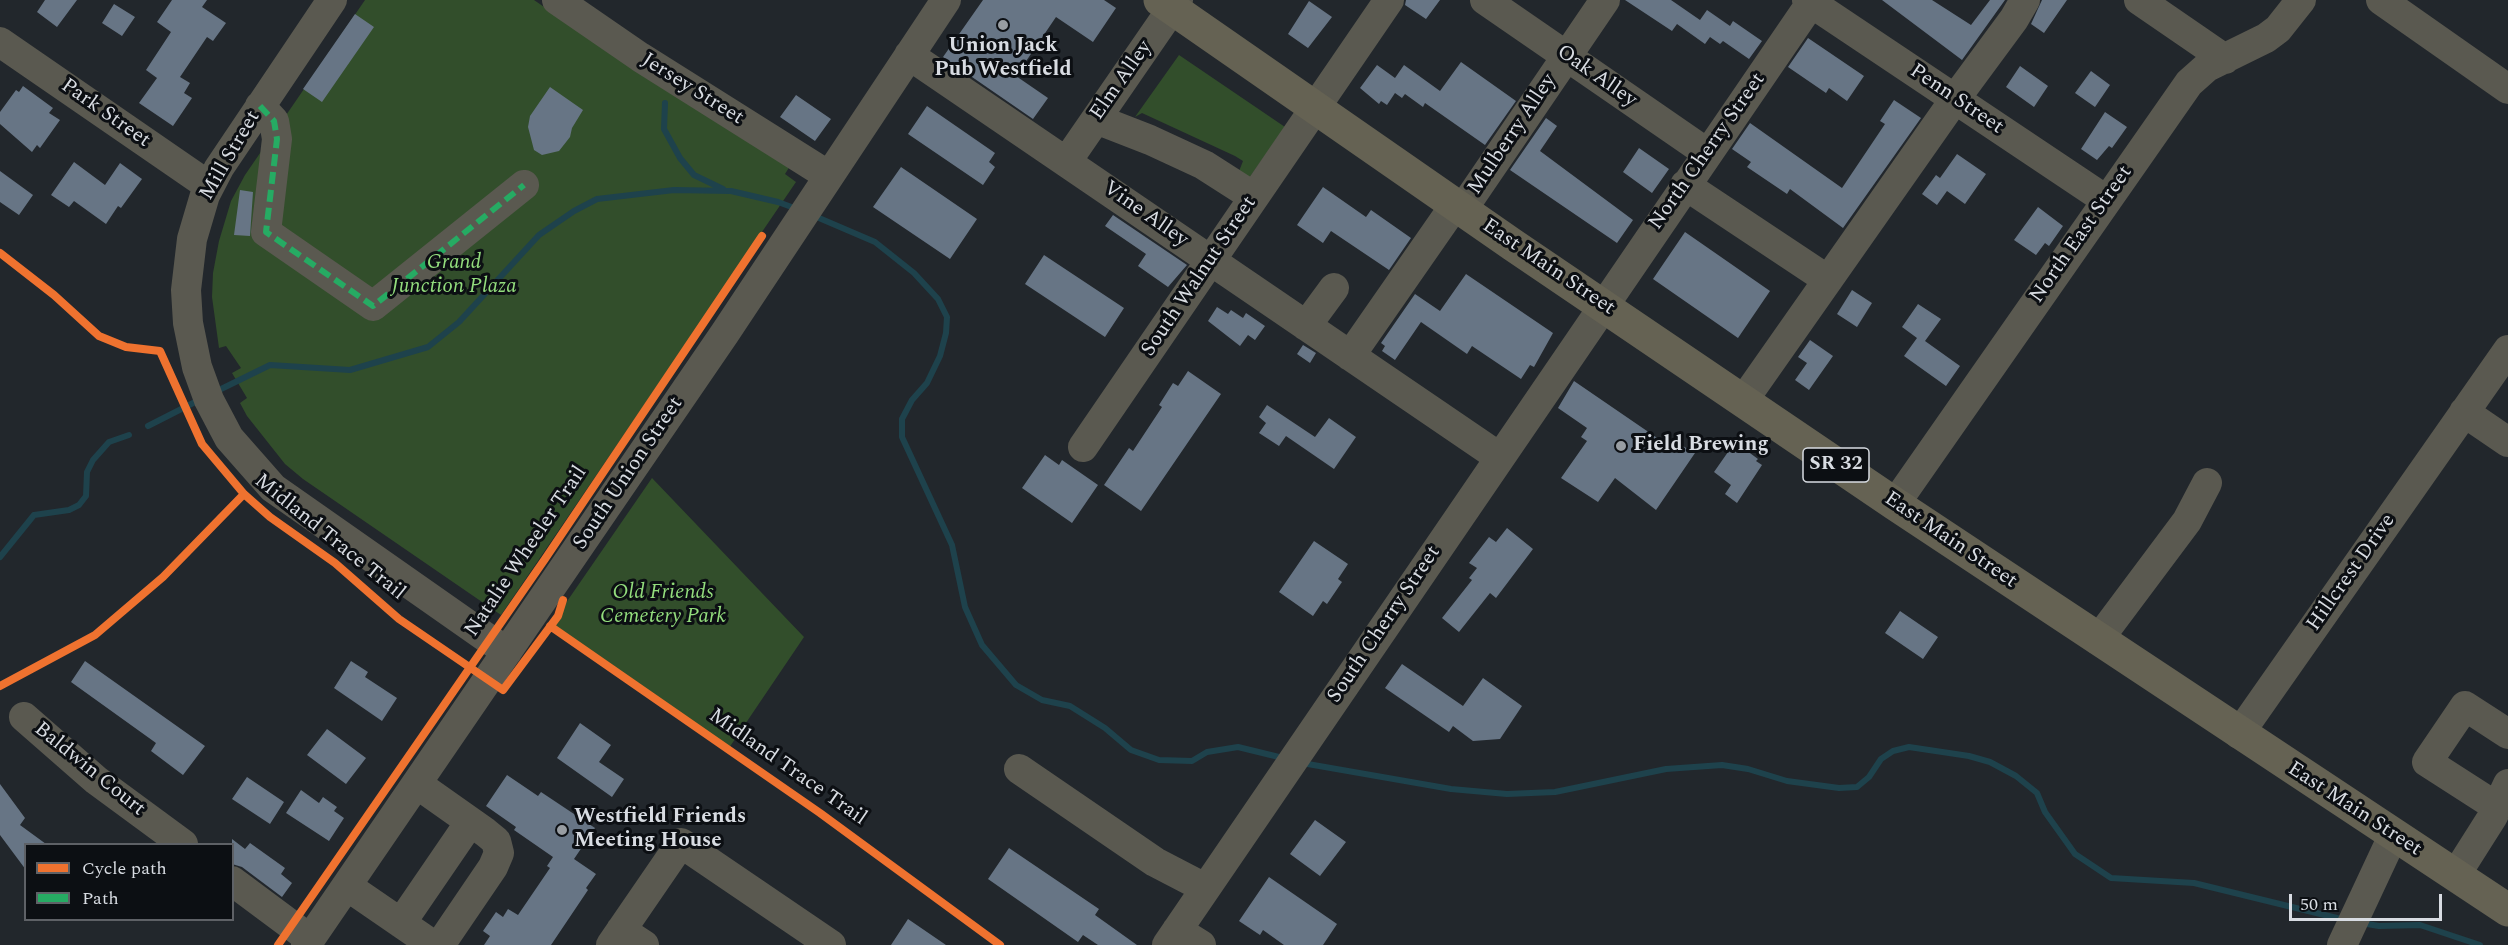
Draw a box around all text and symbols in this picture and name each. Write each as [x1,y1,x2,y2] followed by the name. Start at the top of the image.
[996,18,1010,32] marker: Union Jack Pub Westfield
[934,34,1072,84] place label: Union Jack Pub Westfield
[1085,36,1159,126] street label: Elm Alley
[1551,40,1641,114] street label: Oak Alley
[636,49,748,131] street label: Jersey Street
[1904,59,2008,141] street label: Penn Street
[1644,69,1772,235] street label: North Cherry Street
[1463,70,1563,200] street label: Mulberry Alley
[55,74,155,154] street label: Park Street
[195,107,267,205] street label: Mill Street
[2025,161,2139,309] street label: North East Street
[1098,177,1192,253] street label: Vine Alley
[1137,192,1263,362] street label: South Walnut Street
[1477,214,1619,322] street label: East Main Street
[391,251,517,301] park label: Grand Junction Plaza
[569,393,689,555] street label: South Union Street
[1633,433,1769,459] place label: Field Brewing
[1614,439,1628,453] marker: Field Brewing
[1803,448,1869,482] road number: SR 32
[460,462,594,642] street label: Natalie Wheeler Trail
[248,469,410,607] street label: Midland Trace Trail
[1879,487,2021,595] street label: East Main Street
[2302,509,2402,637] street label: Hillcrest Drive
[1323,542,1447,708] street label: South Cherry Street
[600,581,726,631] park label: Old Friends Cemetery Park
[703,704,871,832] street label: Midland Trace Trail
[28,717,150,823] street label: Baldwin Court
[2282,757,2426,863] street label: East Main Street
[574,805,746,855] place label: Westfield Friends Meeting House
[555,823,569,837] marker: Westfield Friends Meeting House
[24,843,234,921] legend
[82,855,167,882] text: Cycle path
[2292,882,2445,920] scale bar
[82,885,119,912] text: Path
[2300,891,2338,918] text: 50 m

